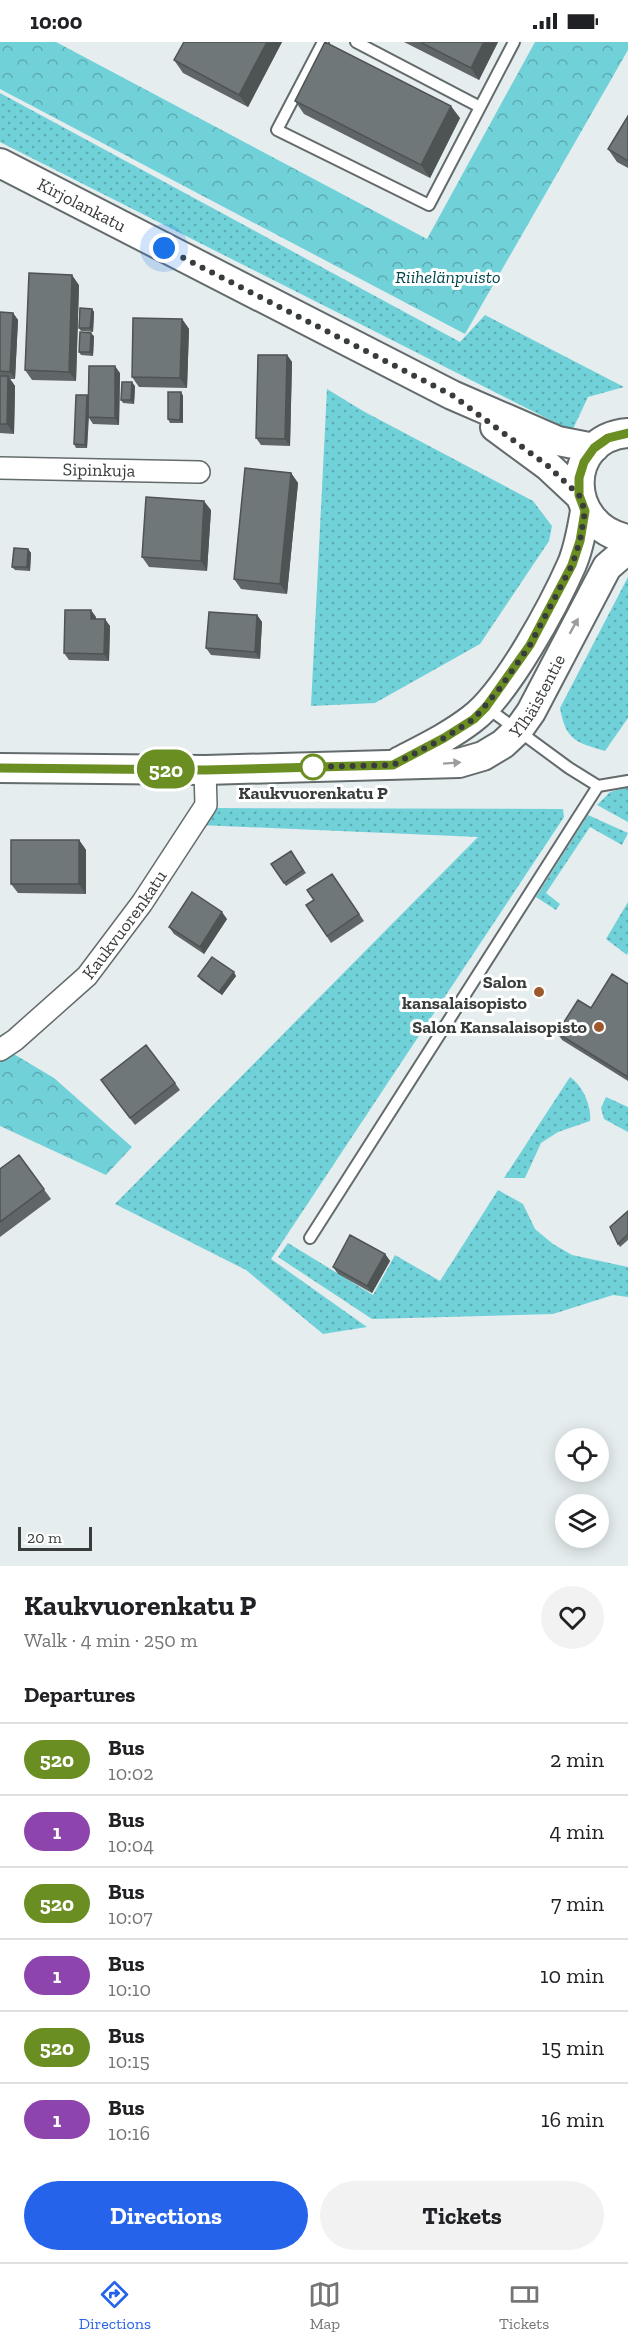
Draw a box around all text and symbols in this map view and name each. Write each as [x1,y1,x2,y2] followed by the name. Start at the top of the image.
[30,8,82,35] text: 10:00
[34,173,130,237] street label: Kirjolankatu
[149,233,179,263] your location
[395,266,501,288] park label: Riihelänpuisto
[62,458,136,482] street label: Sipinkuja
[569,617,579,634] one-way arrow
[504,651,570,744] street label: Ylhäistentie
[132,750,201,788] line badge: 520
[300,754,326,780] marker: Kaukvuorenkatu P
[149,757,183,782] text: 520
[442,758,461,767] one-way arrow
[238,782,388,804] place label: Kaukvuorenkatu P
[78,866,171,984] street label: Kaukvuorenkatu
[402,971,528,1014] place label: Salon kansalaisopisto
[532,985,546,999] marker: Salon kansalaisopisto
[412,1016,588,1038] place label: Salon Kansalaisopisto
[592,1020,606,1034] marker: Salon Kansalaisopisto
[555,1428,609,1548] map controls
[555,1428,609,1482] button: locate
[555,1494,609,1548] button: layers
[18,1524,92,1552] scale bar
[27,1528,62,1547] text: 20 m
[541,1586,604,1649] button: heart
[24,1589,256,1622] text: Kaukvuorenkatu P
[24,1628,198,1652] text: Walk · 4 min · 250 m
[24,1681,135,1708] text: Departures
[108,1734,145,1761] text: Bus
[550,1746,604,1773] text: 2 min
[40,1747,74,1772] text: 520
[108,1761,154,1785] text: 10:02
[108,1806,145,1833] text: Bus
[549,1818,604,1845] text: 4 min
[53,1819,61,1844] text: 1
[108,1833,154,1857] text: 10:04
[108,1878,145,1905] text: Bus
[551,1890,604,1917] text: 7 min
[40,1891,74,1916] text: 520
[108,1905,153,1929] text: 10:07
[108,1950,145,1977] text: Bus
[540,1962,604,1989] text: 10 min
[53,1963,61,1988] text: 1
[108,1977,151,2001] text: 10:10
[108,2022,145,2049] text: Bus
[542,2034,604,2061] text: 15 min
[40,2035,74,2060] text: 520
[108,2049,150,2073] text: 10:15
[108,2094,145,2121] text: Bus
[541,2106,604,2133] text: 16 min
[53,2107,61,2132] text: 1
[108,2121,150,2145] text: 10:16
[24,2181,308,2250] button: Directions
[320,2181,604,2250] button: Tickets
[79,2278,151,2333] tab: Directions
[308,2278,341,2333] tab: Map
[499,2278,549,2333] tab: Tickets

